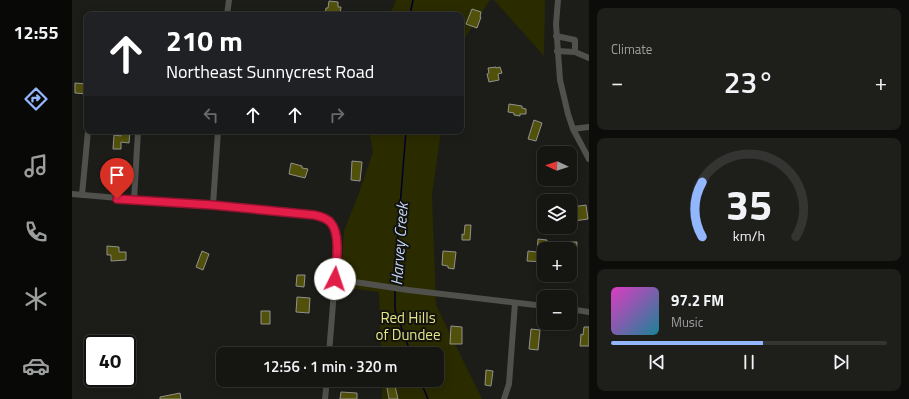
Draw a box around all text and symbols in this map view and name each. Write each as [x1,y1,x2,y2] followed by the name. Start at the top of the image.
[14,19,58,46] text: 12:55
[166,19,243,62] text: 210 m
[100,28,152,80] icon: ahead
[611,39,652,59] text: Climate
[166,58,374,85] text: Northeast Sunnycrest Road
[724,59,774,105] text: 23°
[611,65,623,99] text: −
[875,65,887,99] text: +
[22,85,50,113] icon: directions
[200,104,222,126] icon: left
[242,104,264,126] icon: ahead
[284,104,306,126] icon: ahead
[326,104,348,126] icon: right
[537,146,577,186] north arrow
[537,146,577,330] map controls
[22,152,50,180] icon: music
[100,158,134,199] pin
[106,164,128,186] icon: arrive
[726,173,772,236] text: 35
[537,194,577,234] button: layers
[384,200,414,286] water label: Harvey Creek
[22,218,50,246] icon: phone
[733,225,765,247] text: km/h
[537,242,577,282] button: +
[314,258,356,300] position arrow
[22,285,50,313] icon: climate
[671,289,724,312] text: 97.2 FM
[537,290,577,330] button: −
[376,306,440,346] park label: Red Hills of Dundee
[671,312,703,332] text: Music
[84,335,136,387] speed limit sign: 40
[646,351,668,373] icon: previous
[738,351,760,373] icon: pause
[830,351,852,373] icon: next
[22,352,50,380] icon: car
[263,355,397,378] text: 12:56 · 1 min · 320 m

